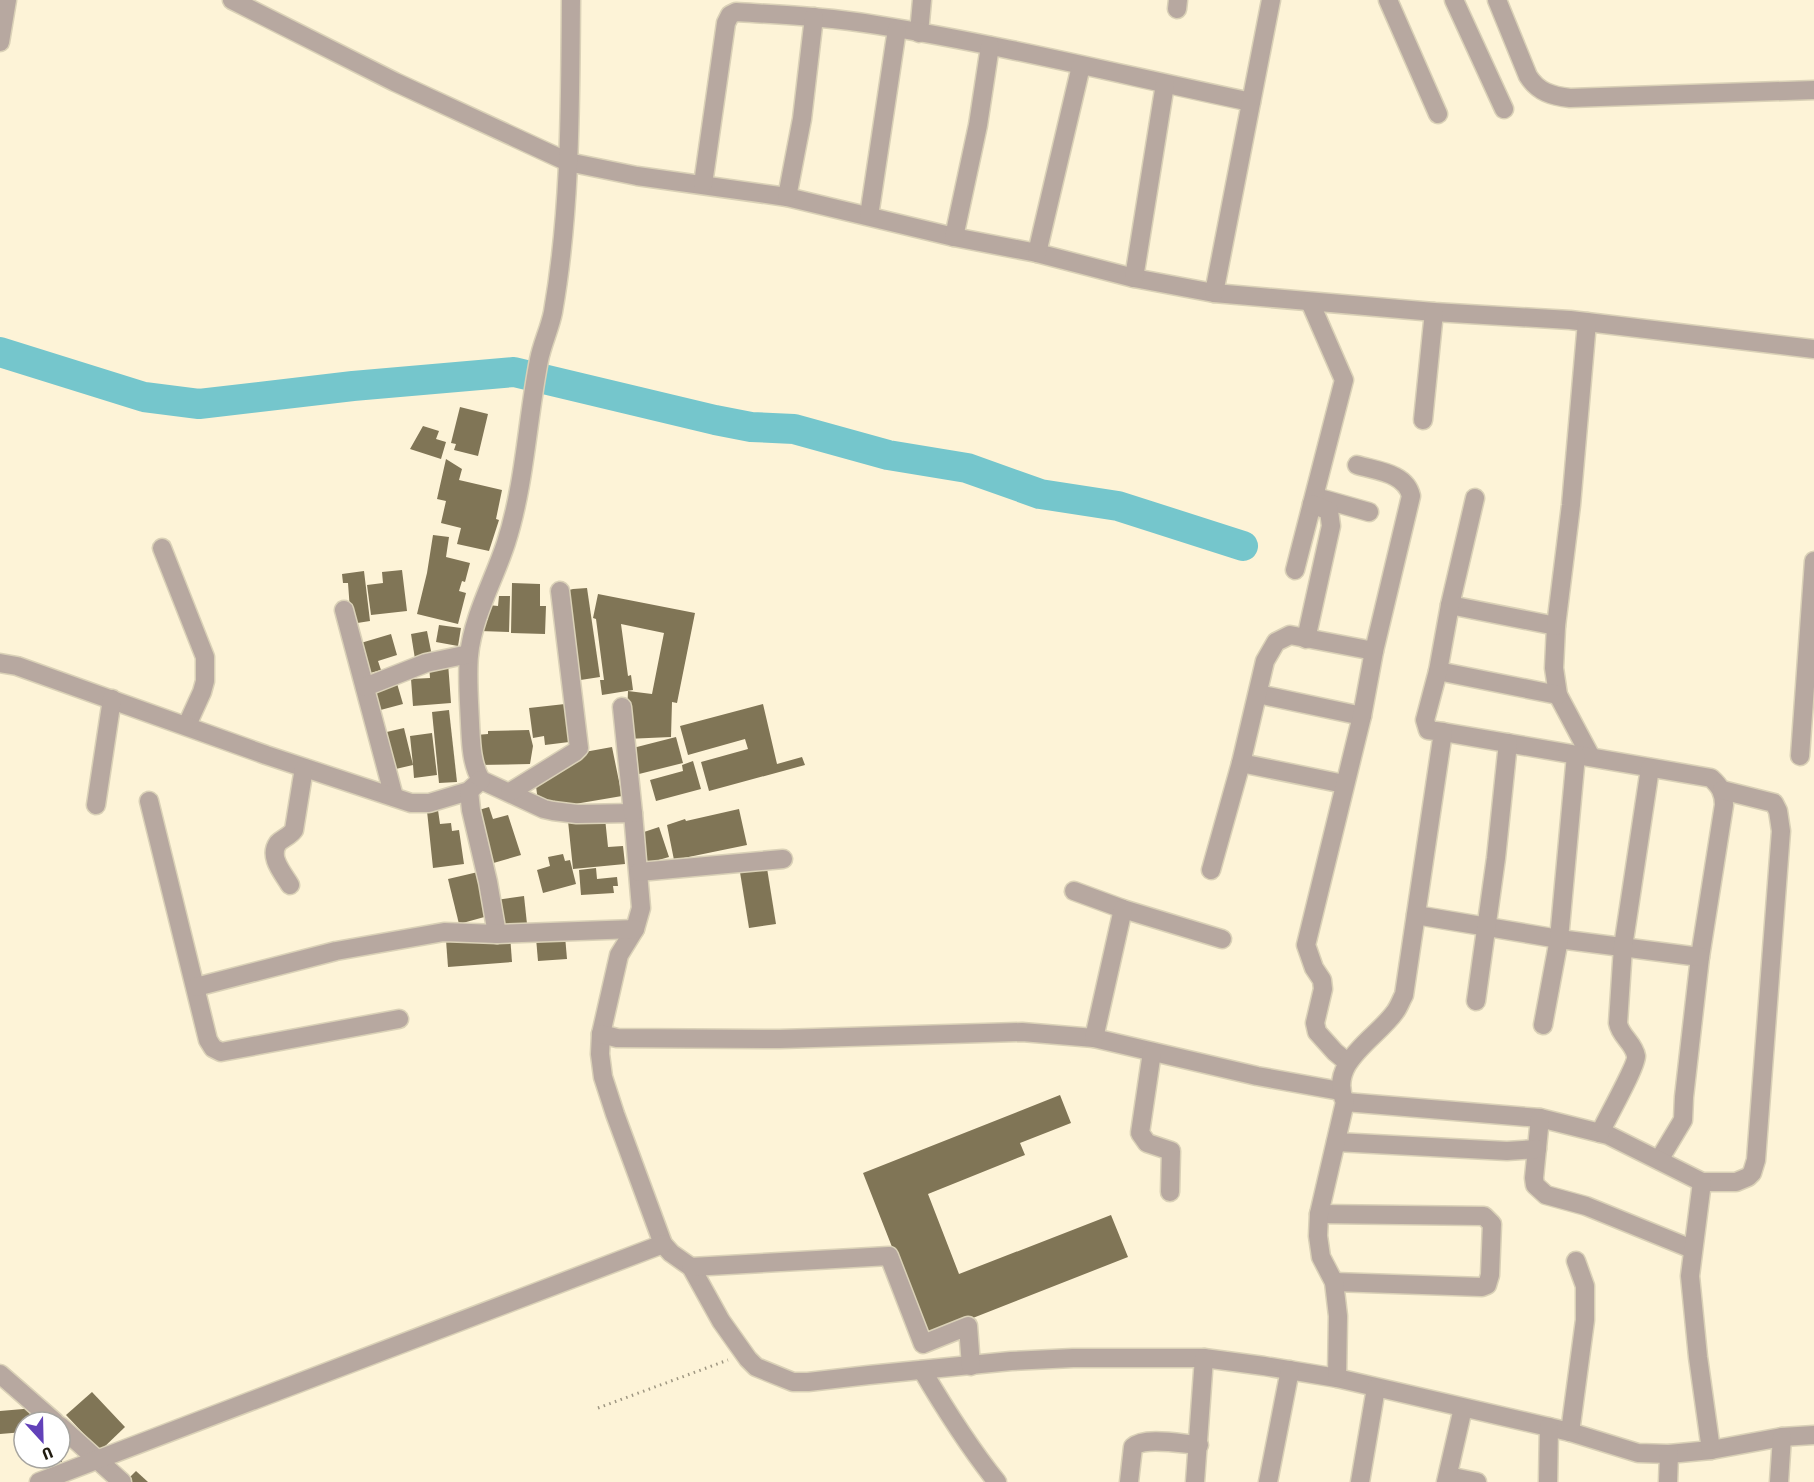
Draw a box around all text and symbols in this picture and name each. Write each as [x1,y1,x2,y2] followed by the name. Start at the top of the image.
[12,1410,72,1470] north arrow
[40,1443,55,1464] text: U

